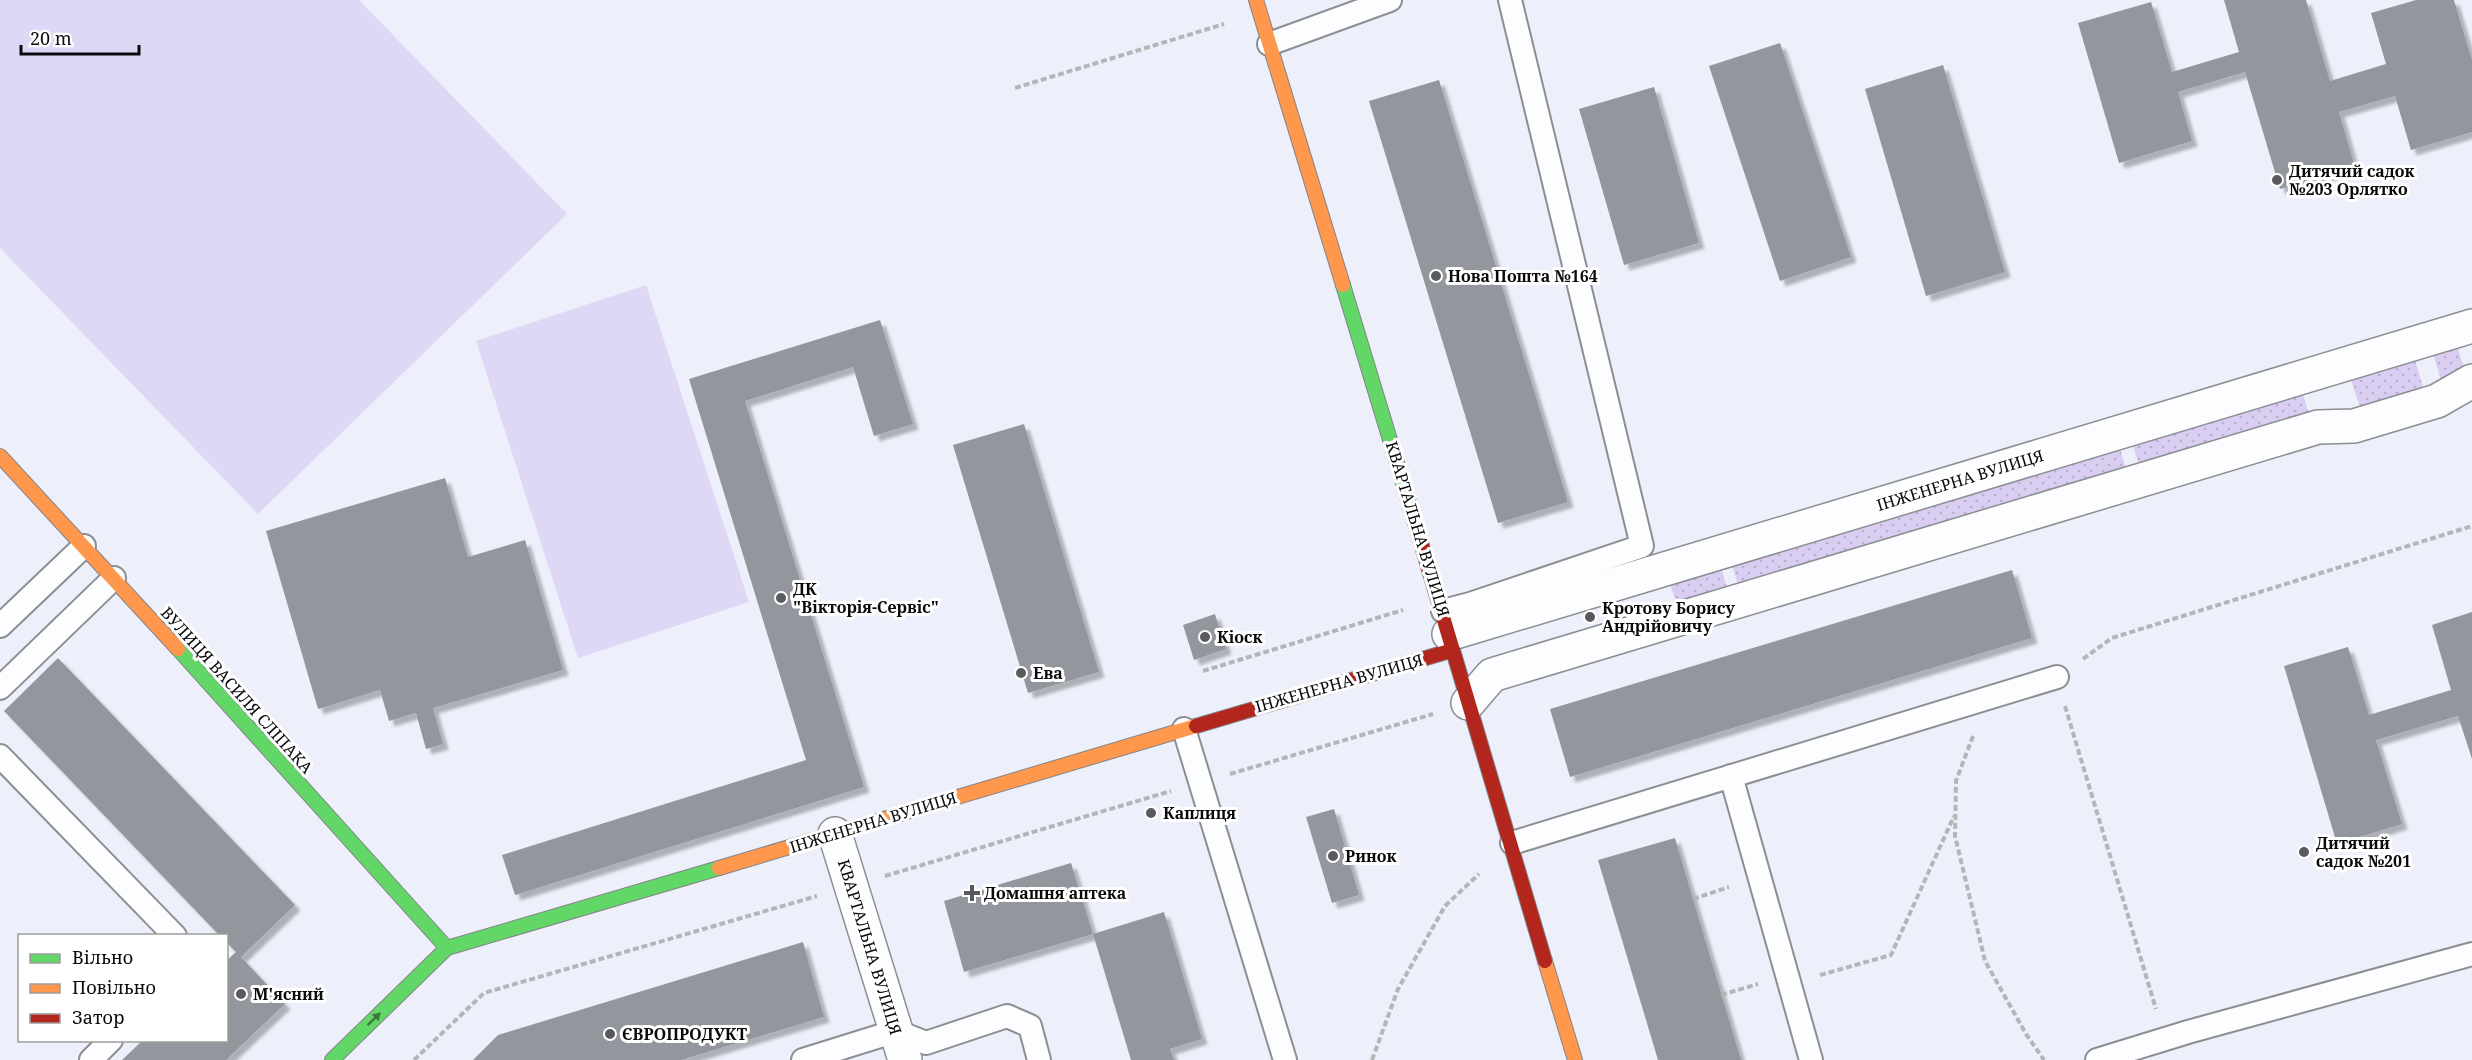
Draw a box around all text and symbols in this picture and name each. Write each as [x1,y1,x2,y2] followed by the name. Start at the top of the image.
[21,18,140,56] scale bar
[30,26,72,50] text: 20 m
[2289,160,2415,200] place label: Дитячий садок №203 Орлятко
[2270,173,2284,187] marker: Дитячий садок №203 Орлятко
[1448,265,1598,287] place label: Нова Пошта №164
[1429,269,1443,283] marker: Нова Пошта №164
[1381,439,1455,619] street label: КВАРТАЛЬНА ВУЛИЦЯ
[1874,444,2046,516] street label: ІНЖЕНЕРНА ВУЛИЦЯ
[793,578,939,618] place label: ДК "Вікторія-Сервіс"
[774,591,788,605] marker: ДК "Вікторія-Сервіс"
[1602,597,1735,637] place label: Кротову Борису Андрійовичу
[156,602,318,779] street label: ВУЛИЦЯ ВАСИЛЯ СЛІПАКА
[1583,610,1597,624] marker: Кротову Борису Андрійовичу
[1217,626,1262,648] place label: Кіоск
[1198,630,1212,644] marker: Кіоск
[1252,648,1426,718] street label: ІНЖЕНЕРНА ВУЛИЦЯ
[1033,662,1063,684] place label: Ева
[1014,666,1028,680] marker: Ева
[787,786,959,858] street label: ІНЖЕНЕРНА ВУЛИЦЯ
[1163,802,1236,824] place label: Каплиця
[1144,806,1158,820] marker: Каплиця
[2316,832,2411,872] place label: Дитячий садок №201
[1345,845,1397,867] place label: Ринок
[2297,845,2311,859] marker: Дитячий садок №201
[1326,849,1340,863] marker: Ринок
[833,857,907,1037] street label: КВАРТАЛЬНА ВУЛИЦЯ
[984,882,1126,904] place label: Домашня аптека
[965,886,979,900] marker: Домашня аптека
[18,934,228,1042] legend
[72,945,133,969] text: Вільно
[72,975,156,999] text: Повільно
[253,983,324,1005] place label: М'ясний
[234,987,248,1001] marker: М'ясний
[72,1005,124,1029] text: Затор
[366,1013,380,1027] one-way arrow
[622,1023,748,1045] place label: ЄВРОПРОДУКТ
[603,1027,617,1041] marker: ЄВРОПРОДУКТ

